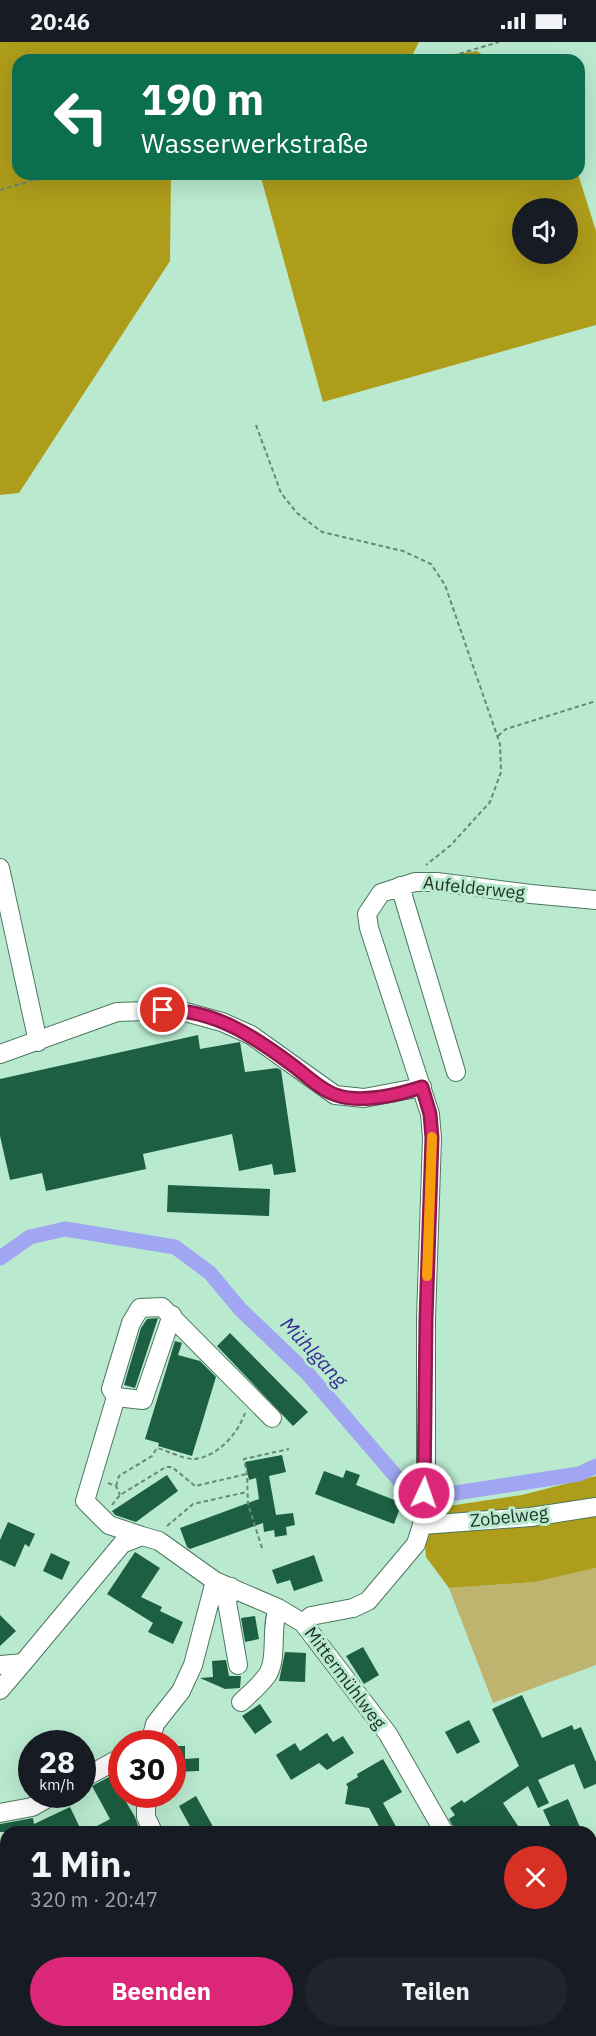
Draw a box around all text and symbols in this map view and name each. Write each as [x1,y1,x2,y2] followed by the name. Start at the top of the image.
[30,7,90,36] text: 20:46
[141,72,264,127] text: 190 m
[42,78,120,156] icon: left
[141,125,368,160] text: Wasserwerkstraße
[512,198,578,264] map controls
[512,198,578,264] button: sound
[422,871,527,904] street label: Aufelderweg
[137,984,188,1035] pin
[146,993,179,1026] icon: arrive
[275,1311,354,1393] water label: Mühlgang
[392,1461,456,1525] position arrow
[469,1501,550,1532] street label: Zobelweg
[299,1622,392,1734] street label: Mittermühlweg
[108,1730,186,1808] speed limit sign: 30
[39,1742,75,1781] text: 28
[39,1775,75,1794] text: km/h
[30,1840,133,1887] text: 1 Min.
[504,1846,567,1909] button: close
[30,1886,158,1913] text: 320 m · 20:47
[30,1957,293,2026] button: Beenden
[305,1957,567,2026] button: Teilen

